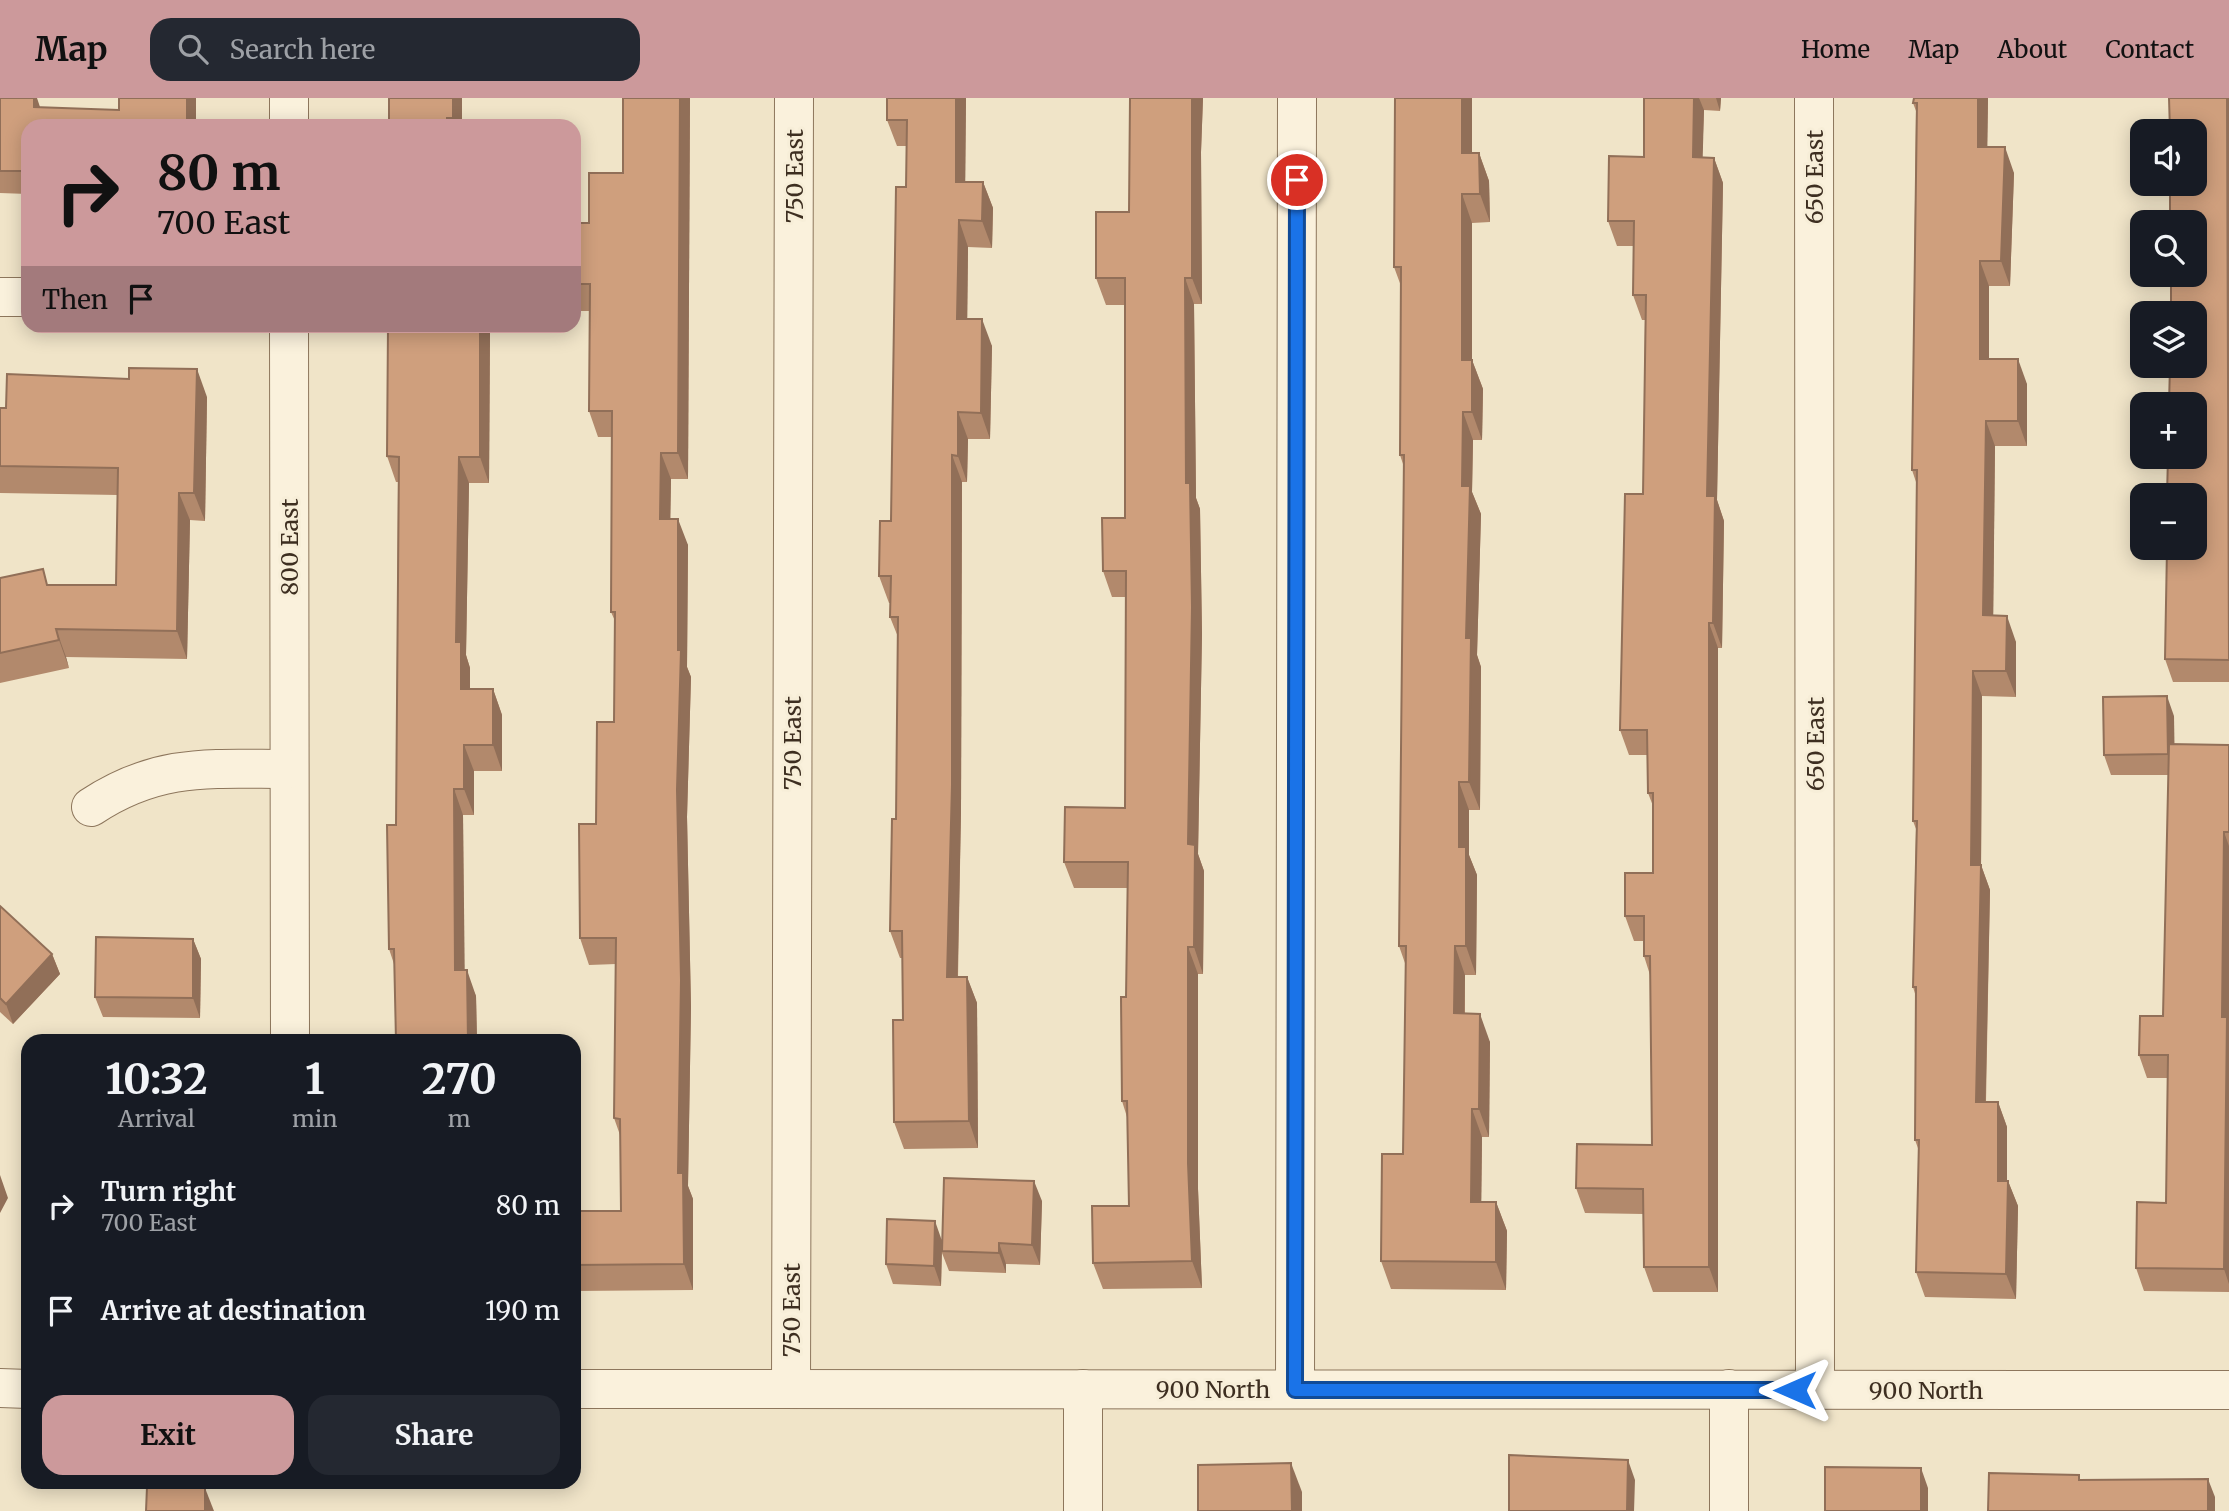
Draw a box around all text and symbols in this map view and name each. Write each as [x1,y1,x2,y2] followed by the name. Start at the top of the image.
[150,18,640,81] search box
[35,29,108,70] text: Map
[174,30,212,68] icon: search
[230,33,375,66] text: Search here
[1801,34,1870,65] text: Home
[1908,34,1959,65] text: Map
[1997,34,2067,65] text: About
[2105,34,2194,65] text: Contact
[2130,119,2207,560] map controls
[2130,119,2207,196] button: sound
[780,129,809,223] street label: 750 East
[1800,130,1829,224] street label: 650 East
[157,142,280,203] text: 80 m
[42,147,133,238] icon: right
[1267,150,1327,210] pin
[1278,161,1316,199] icon: arrive
[157,203,290,243] text: 700 East
[2130,210,2207,287] button: search
[122,280,160,318] icon: arrive
[42,283,108,316] text: Then
[2130,301,2207,378] button: layers
[2130,392,2207,469] button: +
[2130,483,2207,560] button: −
[275,498,304,596] street label: 800 East
[778,696,807,790] street label: 750 East
[1801,697,1830,791] street label: 650 East
[105,1053,208,1105] text: 10:32
[305,1053,324,1105] text: 1
[422,1053,497,1105] text: 270
[118,1104,195,1133] text: Arrival
[292,1104,338,1133] text: min
[448,1104,471,1133] text: m
[101,1175,236,1208] text: Turn right
[42,1187,80,1225] icon: right
[496,1189,560,1222] text: 80 m
[101,1208,197,1237] text: 700 East
[777,1263,806,1357] street label: 750 East
[42,1292,80,1330] icon: arrive
[101,1294,366,1327] text: Arrive at destination
[485,1294,560,1327] text: 190 m
[1758,1353,1832,1427] position arrow
[1156,1375,1270,1404] street label: 900 North
[1869,1376,1983,1405] street label: 900 North
[42,1395,294,1475] button: Exit
[308,1395,560,1475] button: Share

